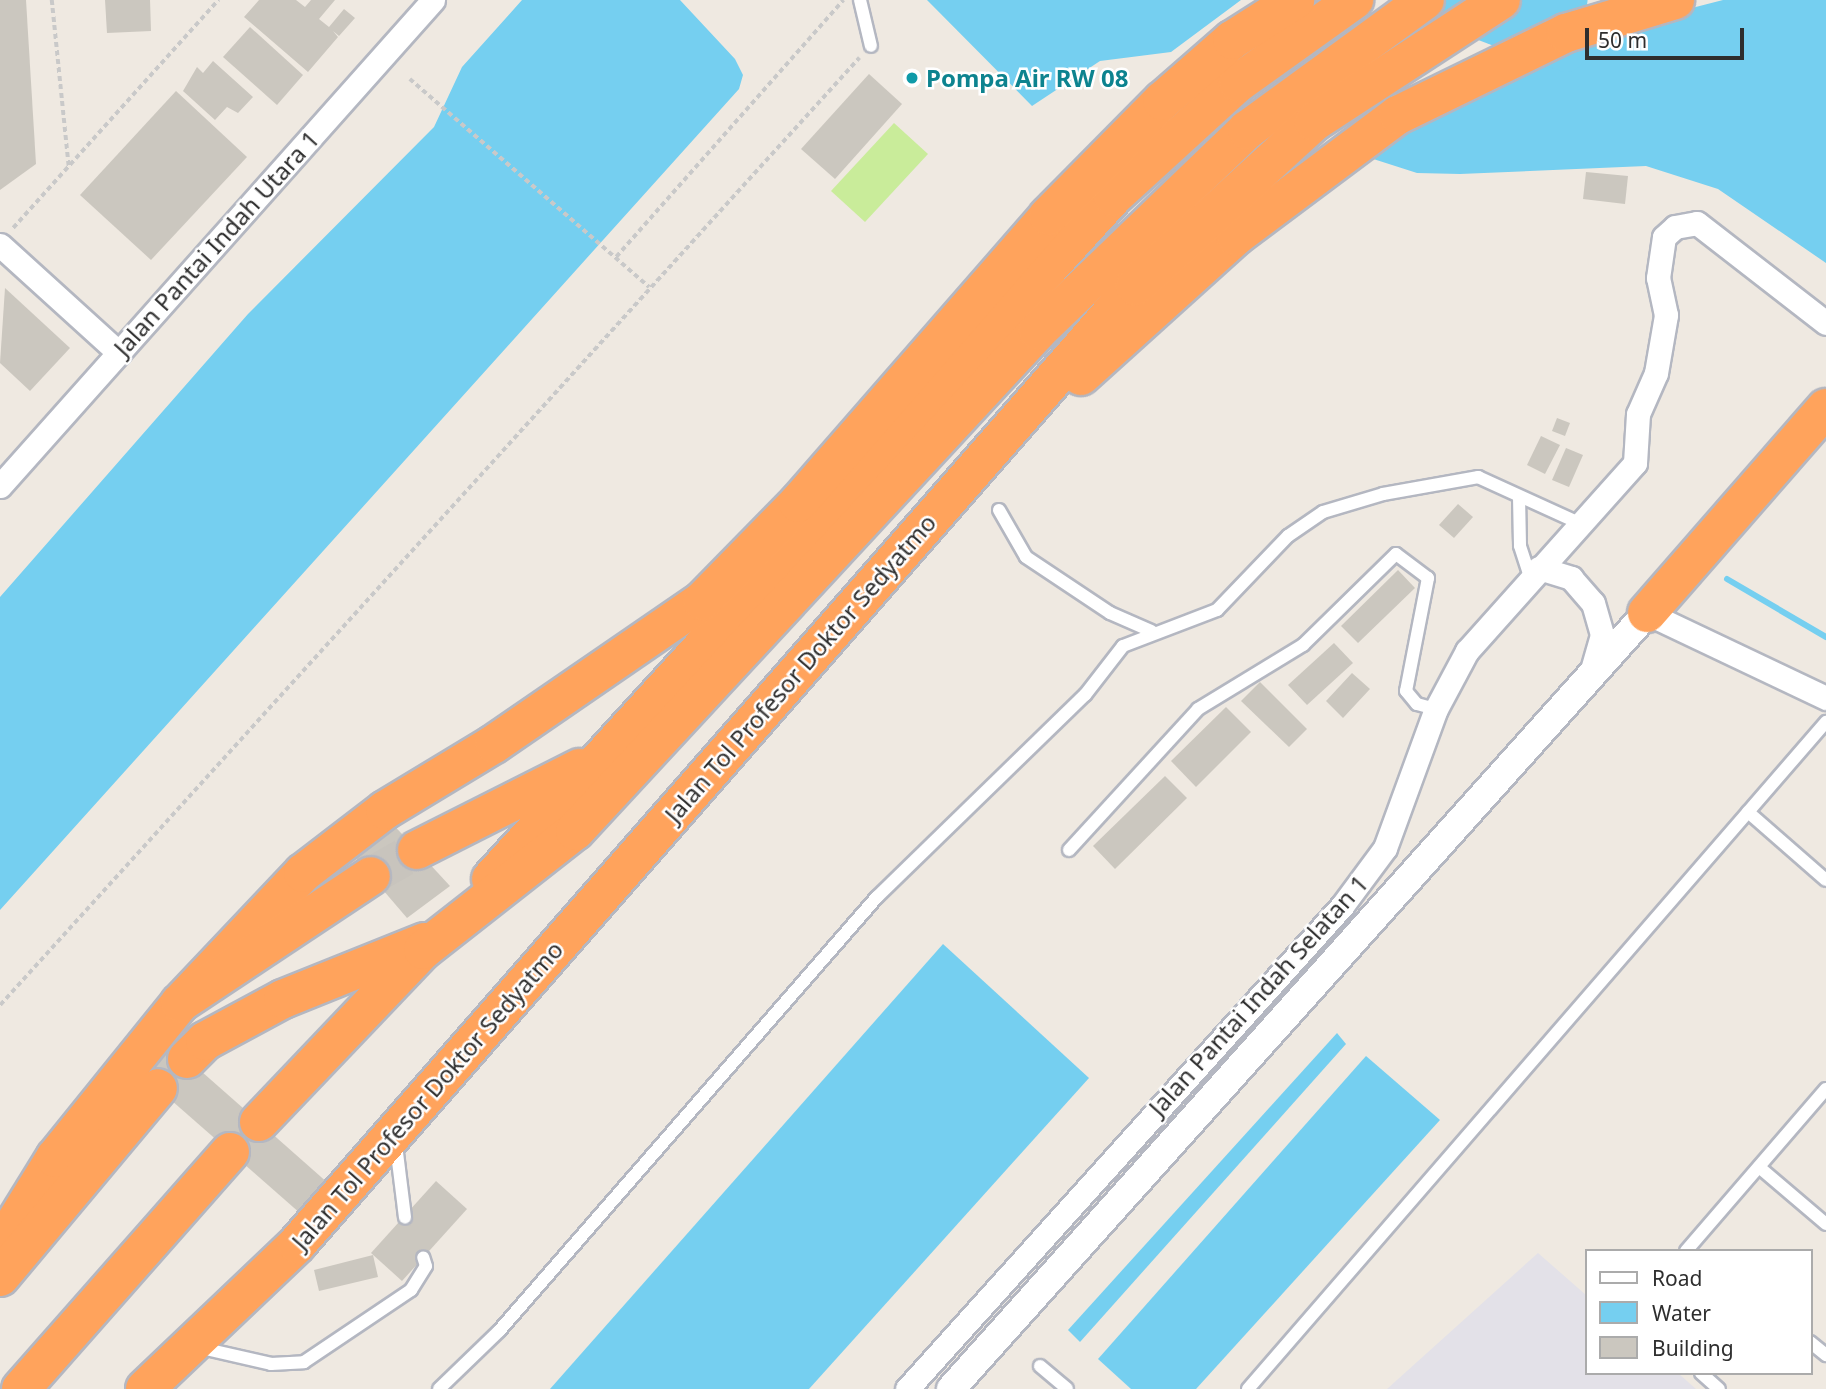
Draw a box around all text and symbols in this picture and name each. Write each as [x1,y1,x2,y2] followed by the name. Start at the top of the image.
[1588,14,1747,58] scale bar
[1598,26,1647,54] text: 50 m
[926,64,1128,92] place label: Pompa Air RW 08
[904,70,920,86] marker: Pompa Air RW 08
[107,125,325,361] street label: Jalan Pantai Indah Utara 1
[658,508,942,828] street label: Jalan Tol Profesor Doktor Sedyatmo
[1142,869,1374,1121] street label: Jalan Pantai Indah Selatan 1
[285,935,569,1255] street label: Jalan Tol Profesor Doktor Sedyatmo
[1584,1249,1812,1375] legend
[1652,1264,1702,1292] text: Road
[1652,1299,1711,1327] text: Water
[1652,1334,1734,1362] text: Building

